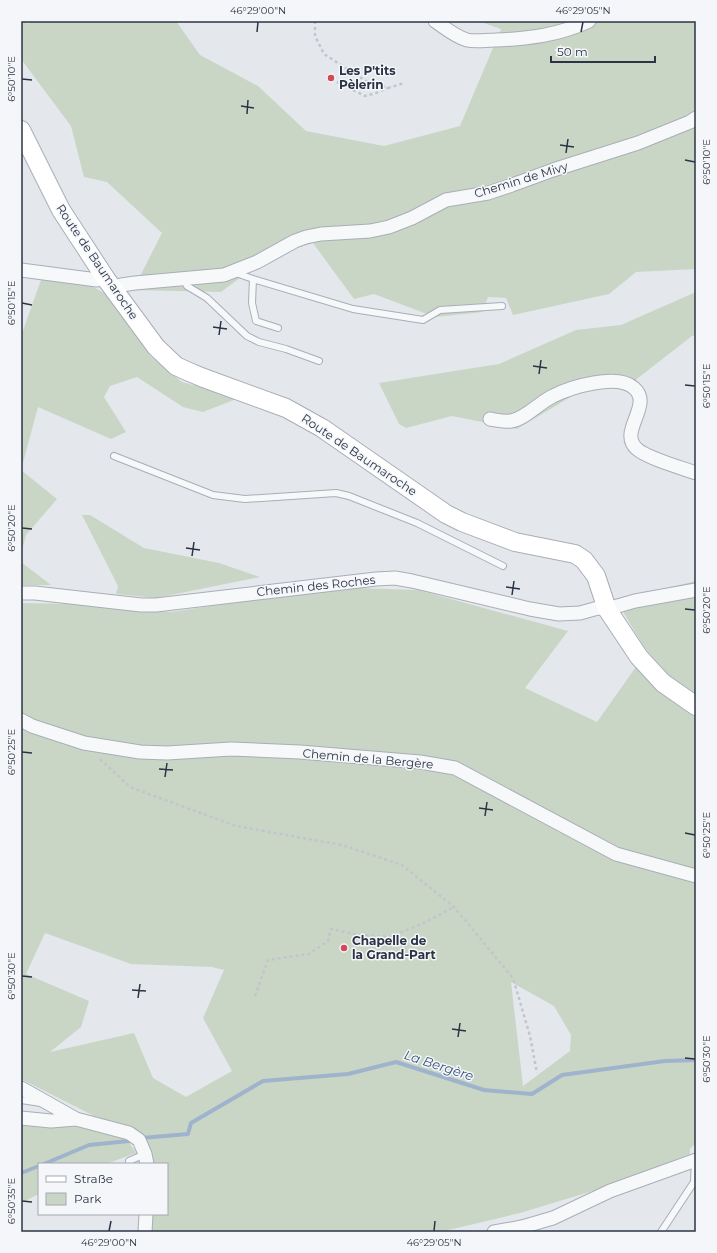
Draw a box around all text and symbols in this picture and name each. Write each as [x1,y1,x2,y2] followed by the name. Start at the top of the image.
[230,4,286,17] text: 46°29'00"N
[555,4,611,17] text: 46°29'05"N
[551,38,655,64] scale bar
[557,44,588,59] text: 50 m
[5,56,18,102] text: 6°50'10"E
[339,63,396,92] place label: Les P'tits Pèlerin
[326,73,336,83] marker: Les P'tits Pèlerin
[700,139,713,185] text: 6°50'10"E
[472,158,570,201] street label: Chemin de Mivy
[53,201,142,322] street label: Route de Baumaroche
[5,280,18,325] text: 6°50'15"E
[700,363,713,408] text: 6°50'15"E
[299,410,420,499] street label: Route de Baumaroche
[5,504,18,552] text: 6°50'20"E
[256,572,376,599] street label: Chemin des Roches
[700,586,713,634] text: 6°50'20"E
[5,728,18,775] text: 6°50'25"E
[302,745,434,772] street label: Chemin de la Bergère
[700,811,713,858] text: 6°50'25"E
[352,933,436,962] place label: Chapelle de la Grand-Part
[339,943,349,953] marker: Chapelle de la Grand-Part
[5,952,18,1000] text: 6°50'30"E
[700,1035,713,1083] text: 6°50'30"E
[402,1046,476,1084] water label: La Bergère
[38,1163,168,1215] legend
[74,1171,113,1186] text: Straße
[5,1178,18,1224] text: 6°50'35"E
[74,1191,102,1206] text: Park
[81,1236,137,1249] text: 46°29'00"N
[406,1236,462,1249] text: 46°29'05"N

